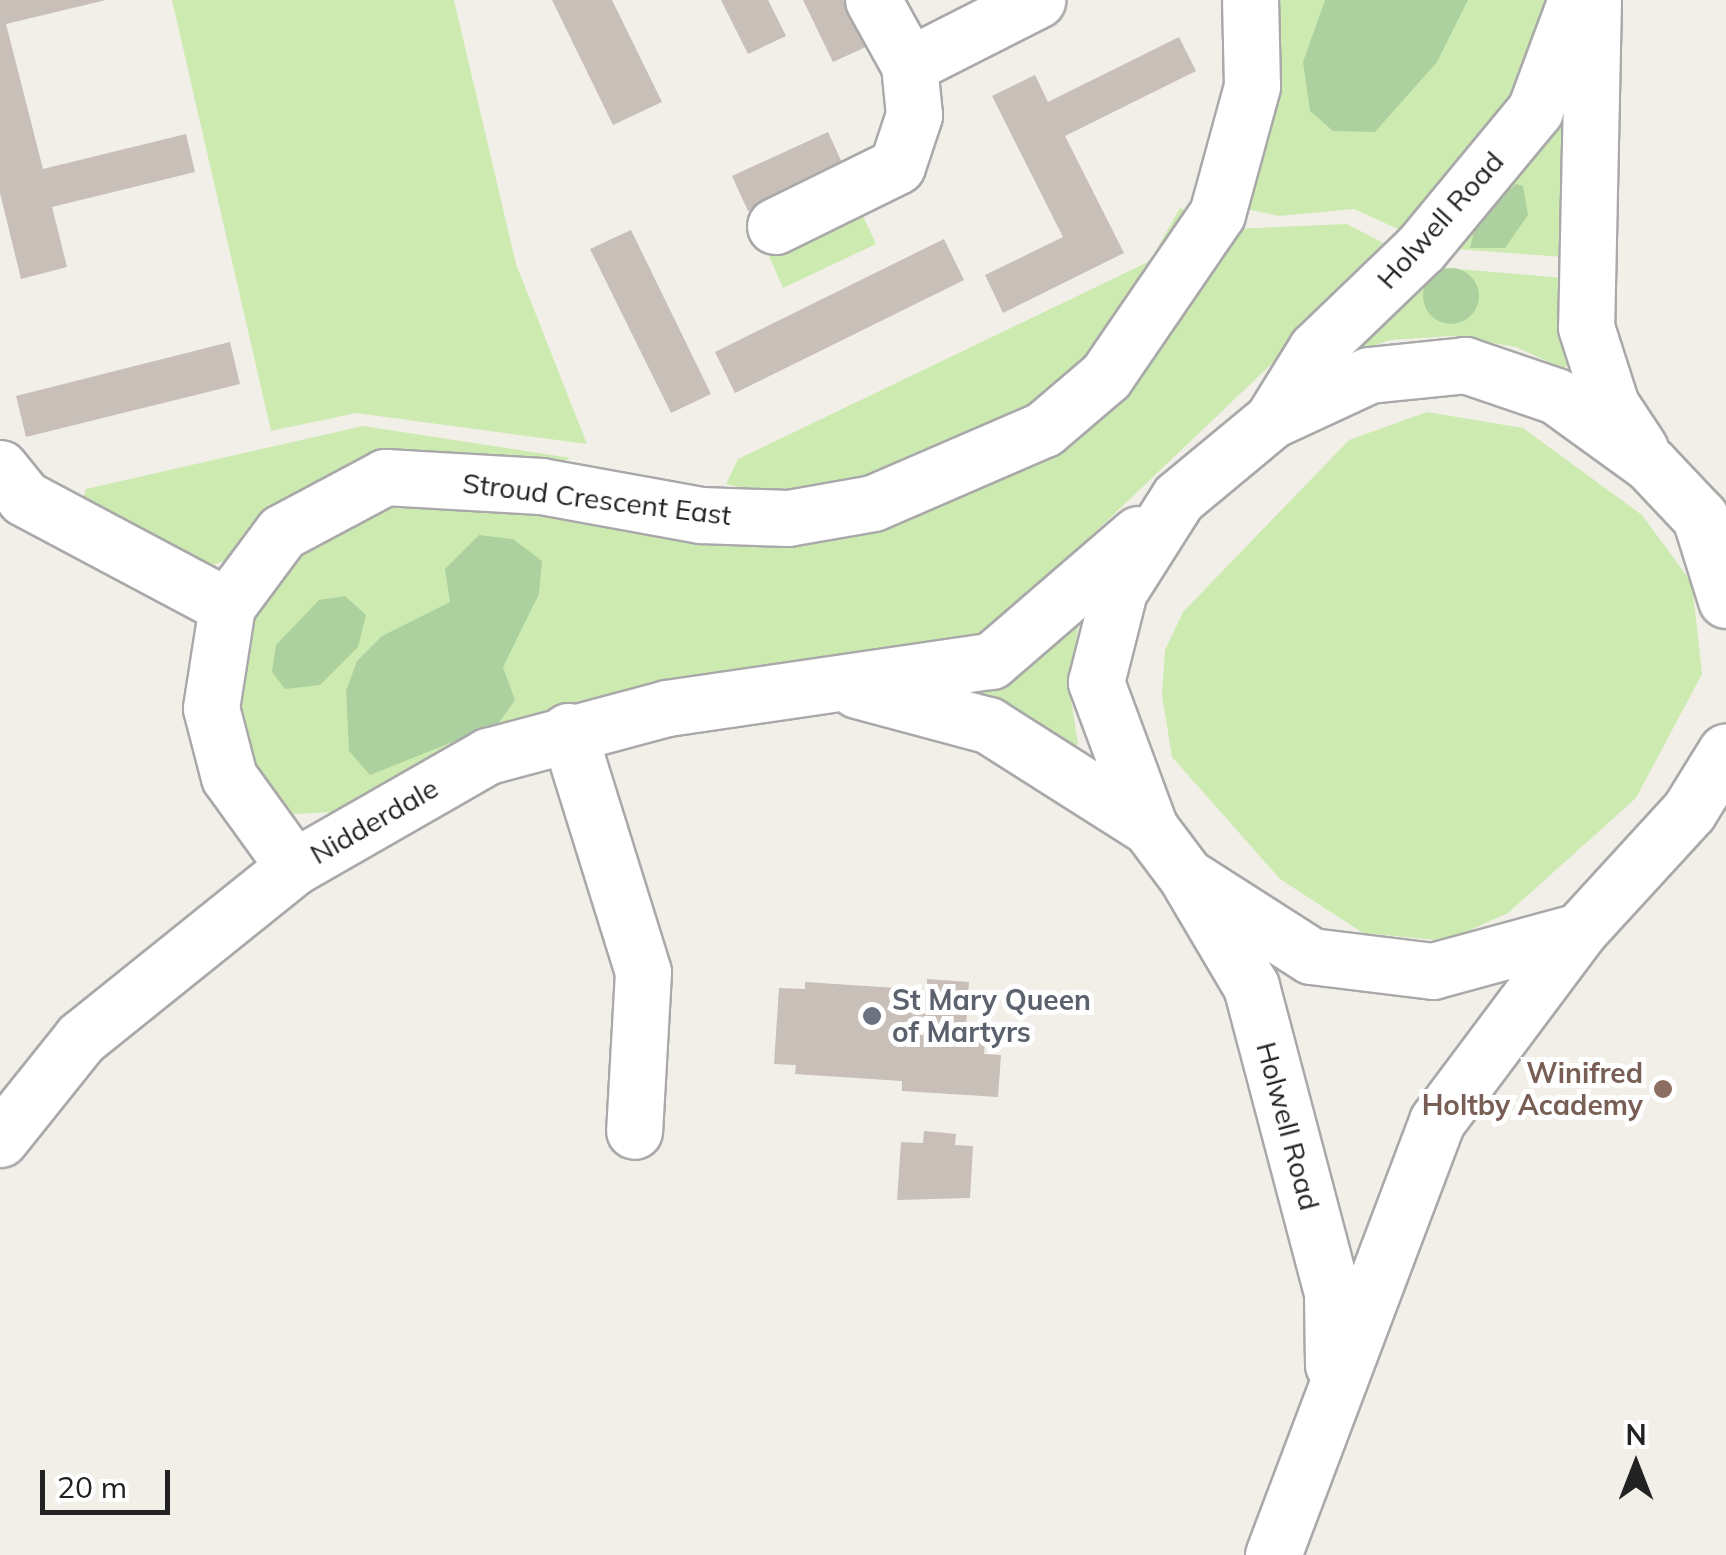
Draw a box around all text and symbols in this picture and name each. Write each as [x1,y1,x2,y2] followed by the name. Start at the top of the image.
[1370,145,1510,295] street label: Holwell Road
[461,466,733,532] street label: Stroud Crescent East
[304,771,444,871] street label: Nidderdale
[892,983,1091,1049] place label: St Mary Queen of Martyrs
[861,1005,883,1027] marker: St Mary Queen of Martyrs
[1249,1038,1327,1214] street label: Holwell Road
[1422,1056,1643,1122] place label: Winifred Holtby Academy
[1652,1078,1674,1100] marker: Winifred Holtby Academy
[1586,1415,1686,1515] north arrow
[1625,1417,1647,1452] text: N
[45,1450,175,1512] scale bar
[57,1468,127,1506] text: 20 m

